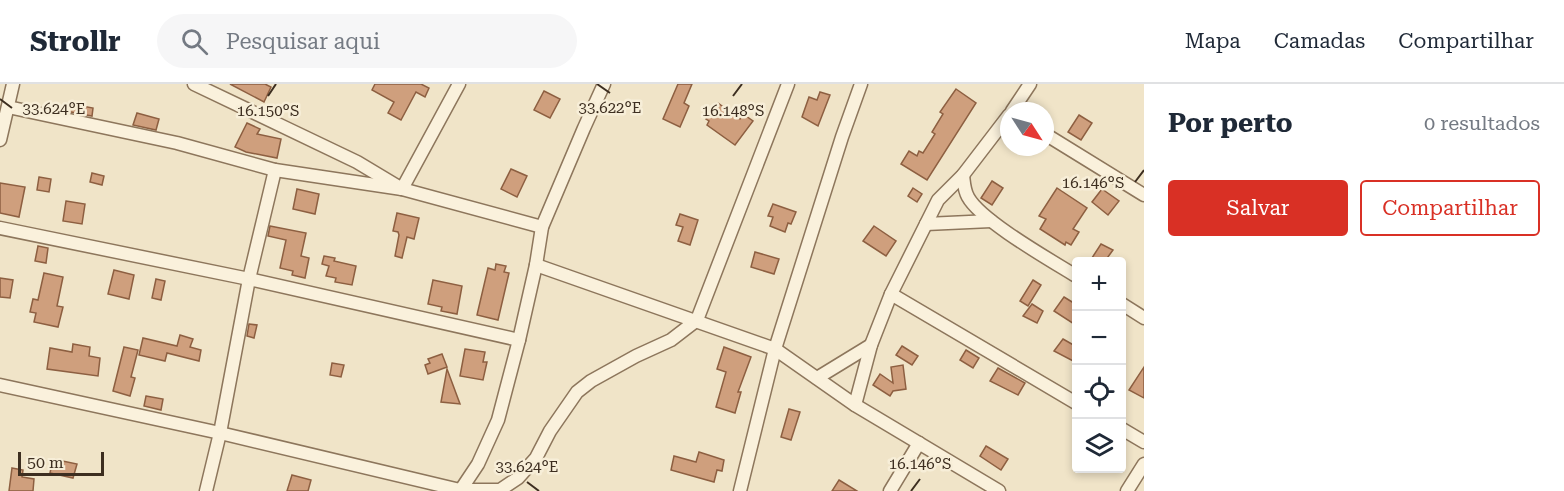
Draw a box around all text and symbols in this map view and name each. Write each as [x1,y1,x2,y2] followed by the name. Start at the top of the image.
[157,14,577,68] search box
[30,25,121,58] text: Strollr
[178,25,211,58] icon: search
[226,29,380,54] text: Pesquisar aqui
[1185,29,1241,53] text: Mapa
[1274,29,1365,53] text: Camadas
[1398,29,1534,53] text: Compartilhar
[579,99,641,117] text: 33.622°E
[23,100,85,118] text: 33.624°E
[237,102,299,120] text: 16.150°S
[702,102,764,120] text: 16.148°S
[1000,102,1054,156] north arrow
[1168,108,1293,138] text: Por perto
[1424,111,1540,135] text: 0 resultados
[1062,174,1124,192] text: 16.146°S
[1168,180,1348,236] button: Salvar
[1360,180,1540,236] button: Compartilhar
[1072,257,1126,473] map controls
[1072,257,1126,311] button: +
[1072,311,1126,365] button: −
[1072,365,1126,419] button: locate
[1072,419,1126,473] button: layers
[18,449,104,476] scale bar
[27,453,64,472] text: 50 m
[889,455,951,473] text: 16.146°S
[496,458,558,476] text: 33.624°E

